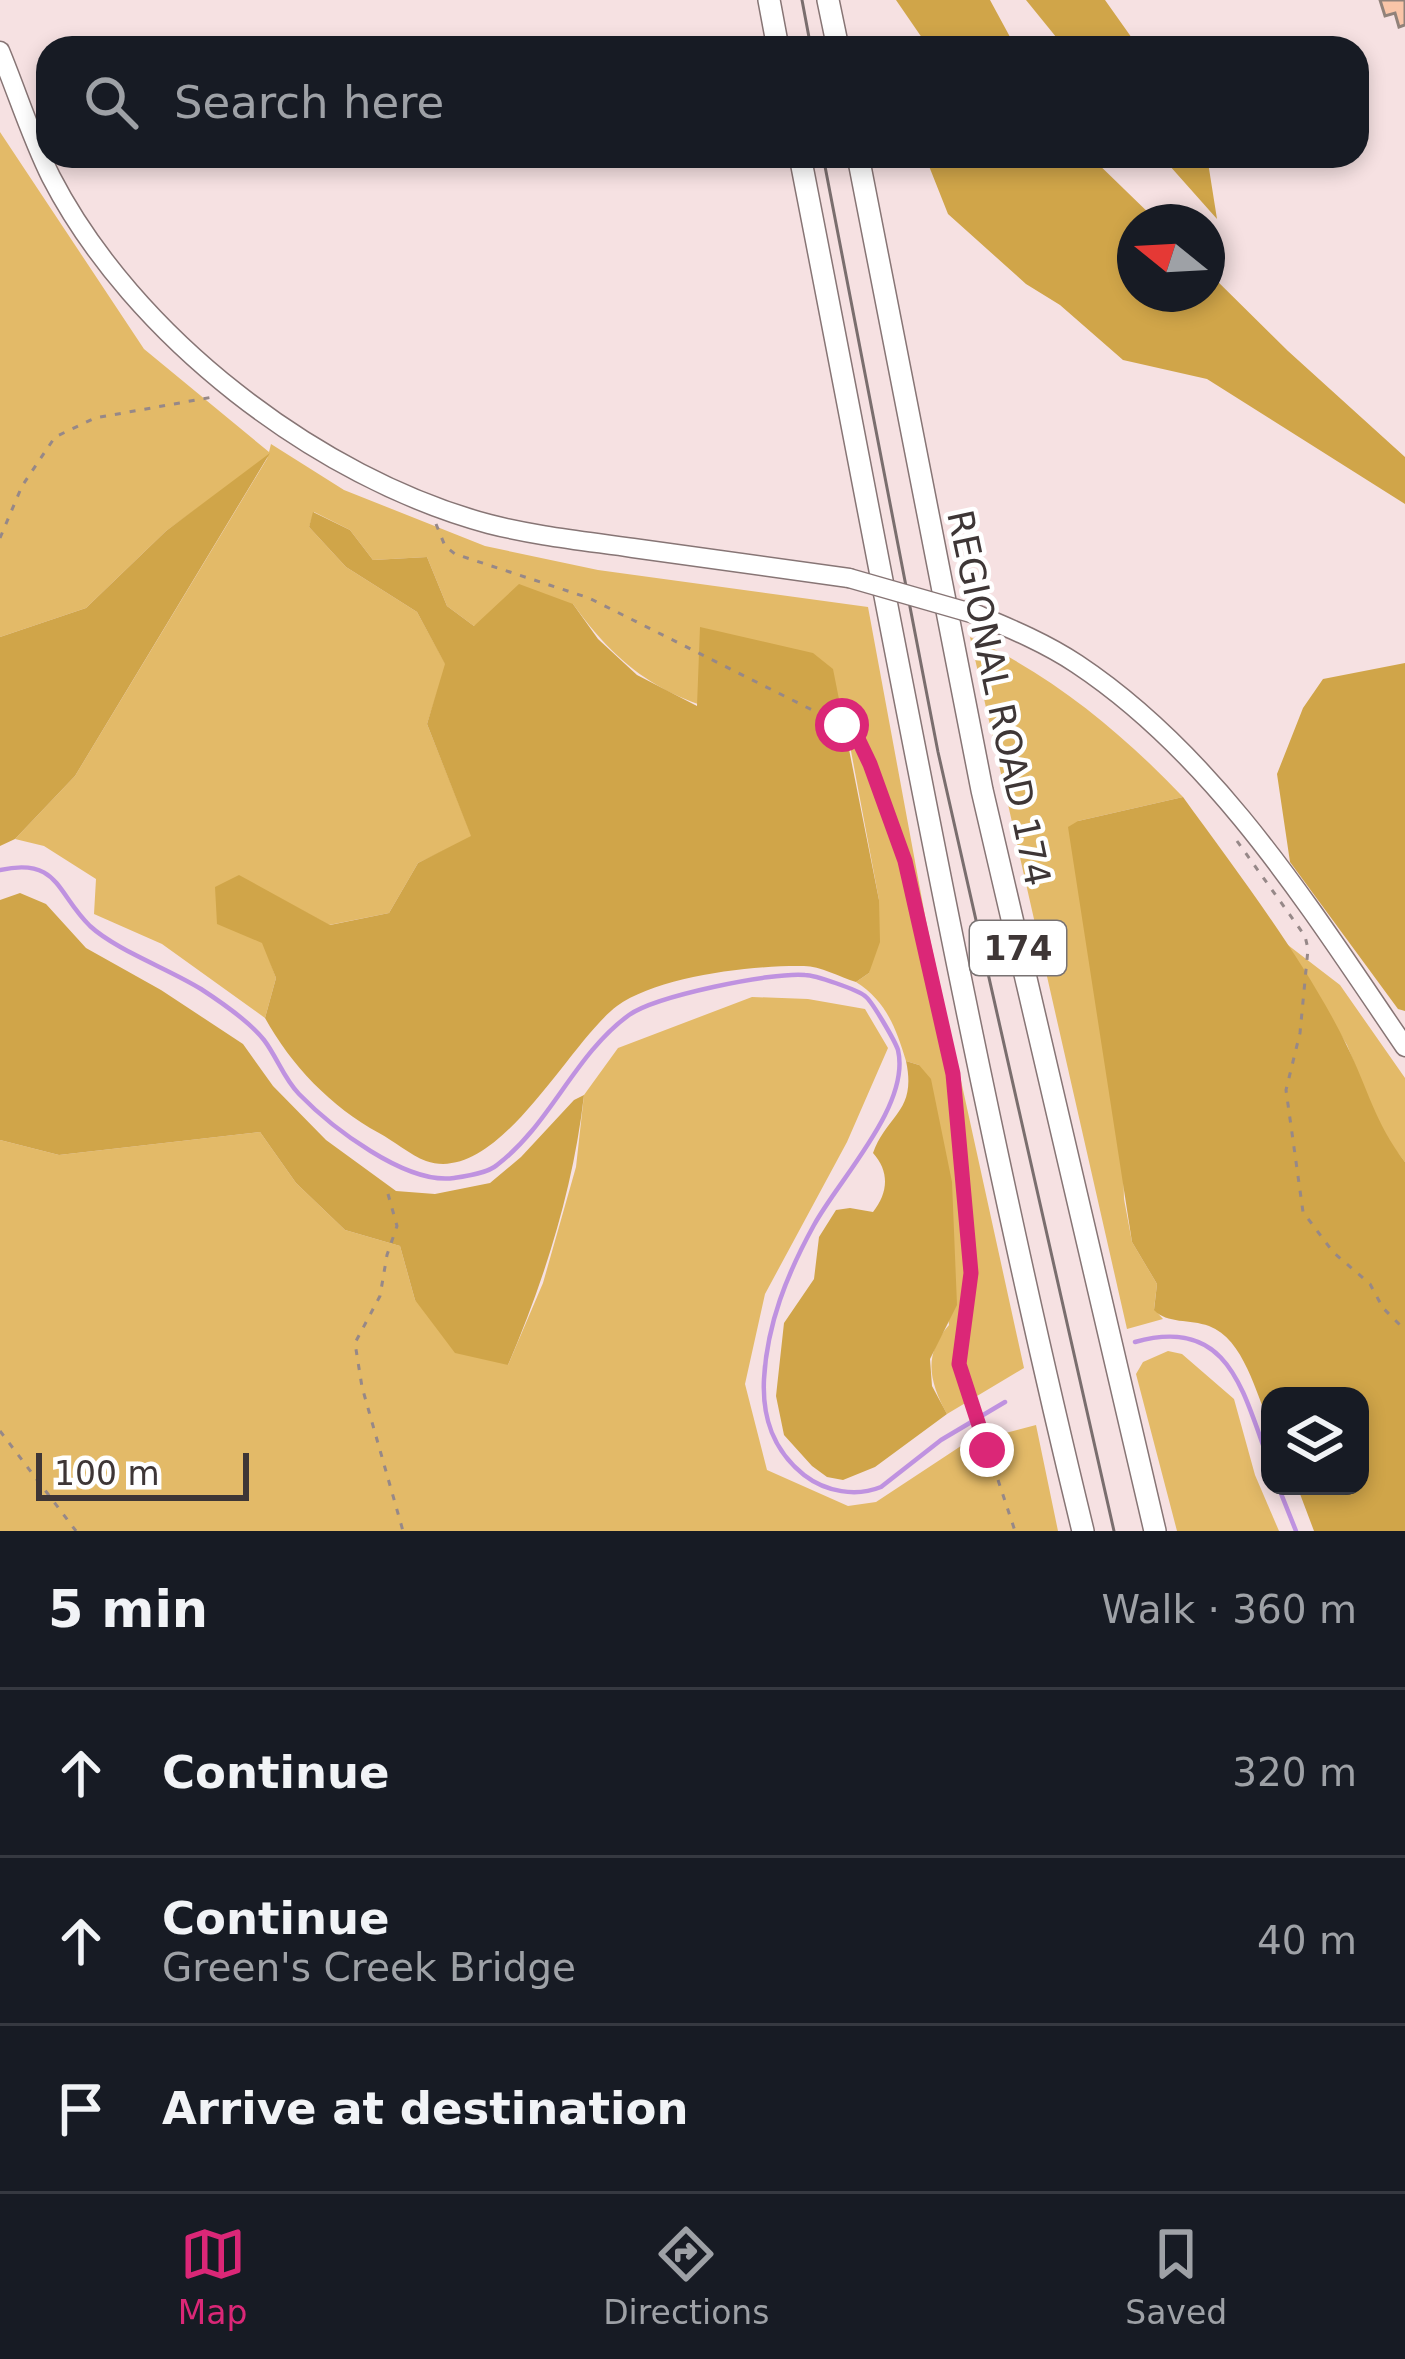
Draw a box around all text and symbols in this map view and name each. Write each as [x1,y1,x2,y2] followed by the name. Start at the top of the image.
[36,36,1369,168] search box
[78,69,144,135] icon: search
[174,76,444,129] text: Search here
[1117,204,1225,312] north arrow
[939,506,1059,890] street label: REGIONAL ROAD 174
[815,698,869,752] route start
[970,921,1066,975] road number: 174
[1261,1387,1369,1495] map controls
[1261,1387,1369,1495] button: layers
[960,1423,1014,1477] route end
[36,1447,249,1500] scale bar
[54,1454,160,1493] text: 100 m
[48,1580,208,1639] text: 5 min
[1102,1587,1357,1632] text: Walk · 360 m
[48,1740,114,1806] icon: ahead
[162,1746,390,1799] text: Continue
[1232,1750,1357,1795] text: 320 m
[162,1892,390,1945] text: Continue
[48,1908,114,1974] icon: ahead
[1257,1918,1357,1963] text: 40 m
[162,1945,576,1990] text: Green's Creek Bridge
[48,2076,114,2142] icon: arrive
[162,2082,688,2135] text: Arrive at destination
[178,2221,248,2332] tab: Map
[603,2221,769,2332] tab: Directions
[1125,2221,1227,2332] tab: Saved

